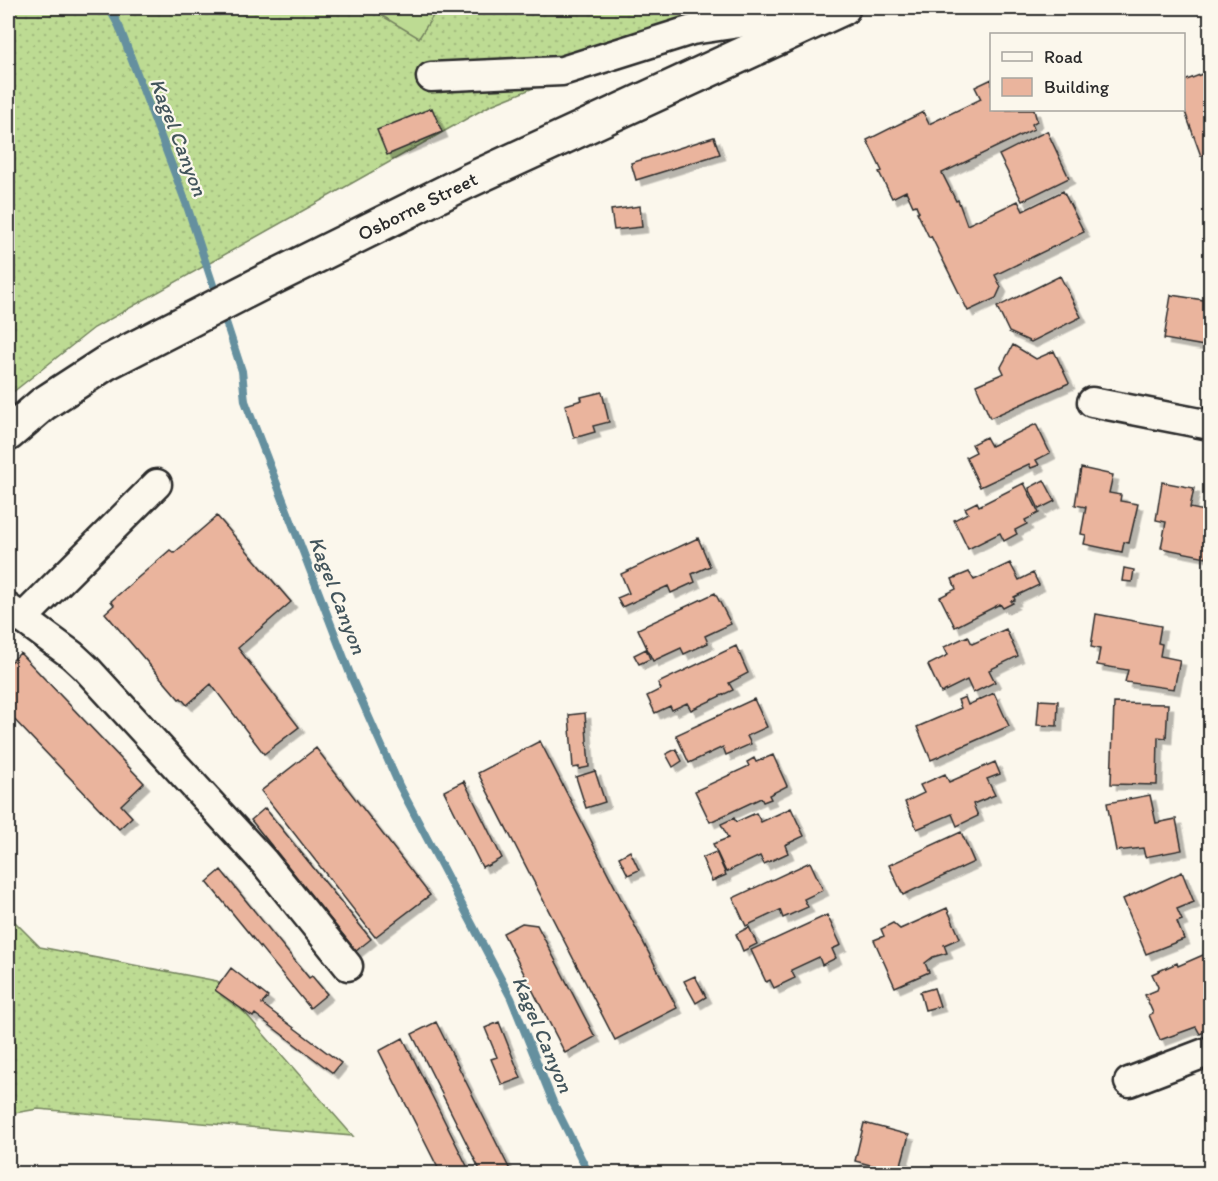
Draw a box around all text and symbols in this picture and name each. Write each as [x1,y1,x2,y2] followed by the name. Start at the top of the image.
[990,33,1185,111] legend
[1044,46,1083,68] text: Road
[145,75,213,200] water label: Kagel Canyon
[1044,76,1110,98] text: Building
[354,166,481,246] street label: Osborne Street
[304,533,372,658] water label: Kagel Canyon
[507,972,579,1097] water label: Kagel Canyon

